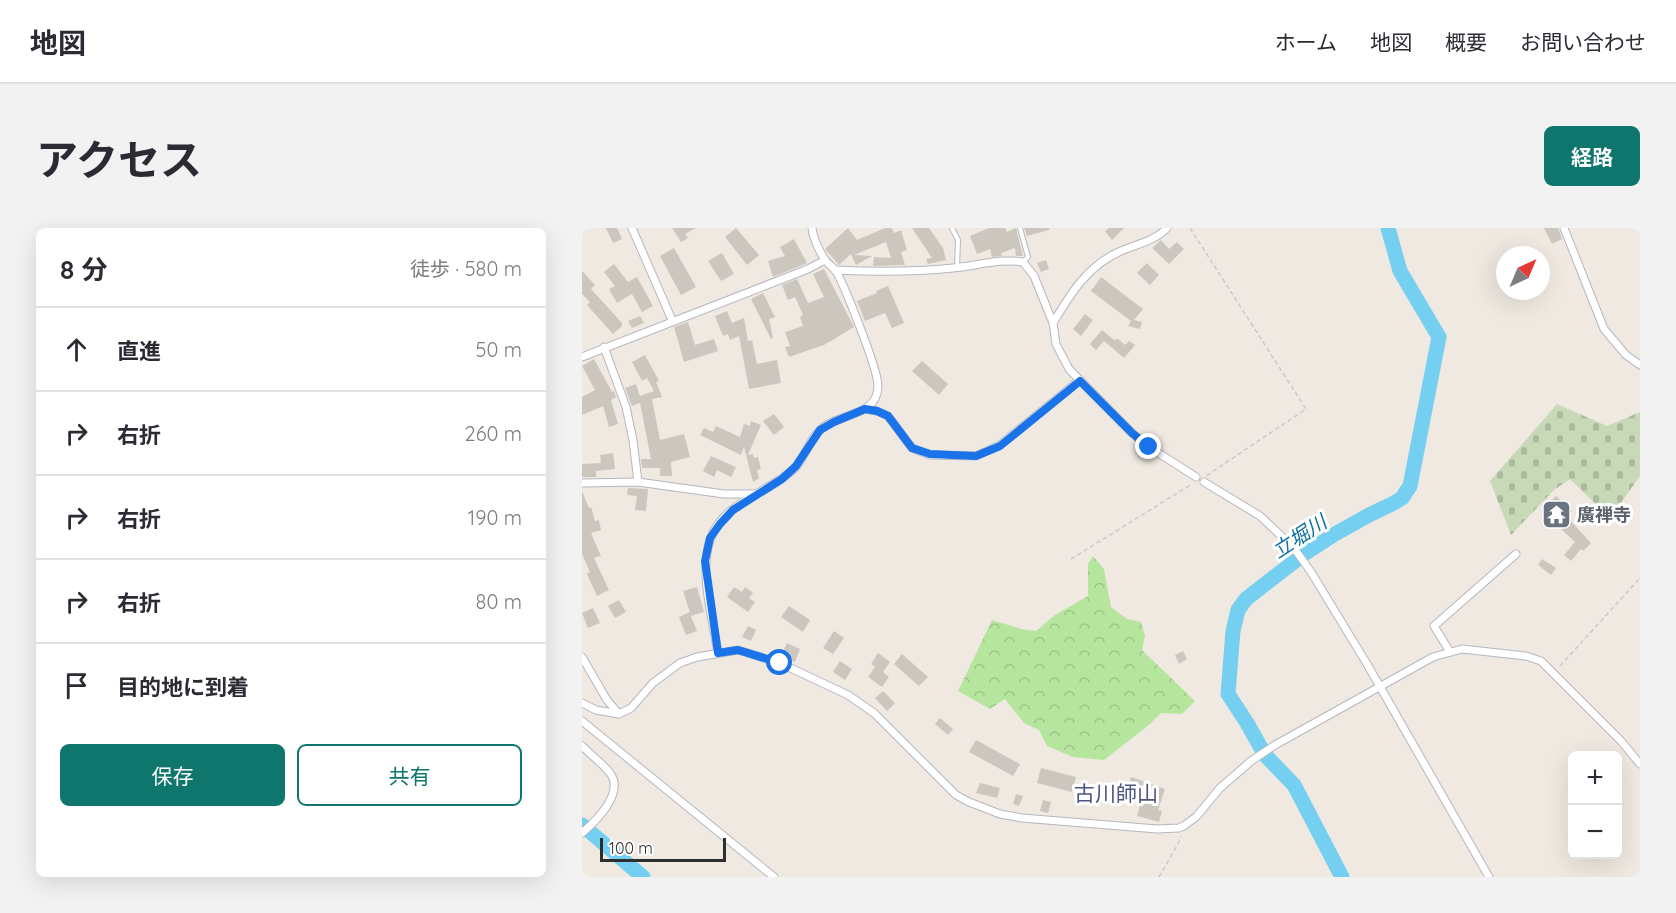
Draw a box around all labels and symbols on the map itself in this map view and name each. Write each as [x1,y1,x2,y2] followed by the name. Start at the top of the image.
[1496,246,1550,300] north arrow
[1135,433,1161,459] route end
[1540,498,1572,530] temple icon: 廣禅寺
[1577,503,1631,526] place label: 廣禅寺
[1267,508,1333,563] water label: 立堀川
[766,649,792,675] route start
[1074,780,1158,806] district label: 古川師山
[600,835,726,862] scale bar

